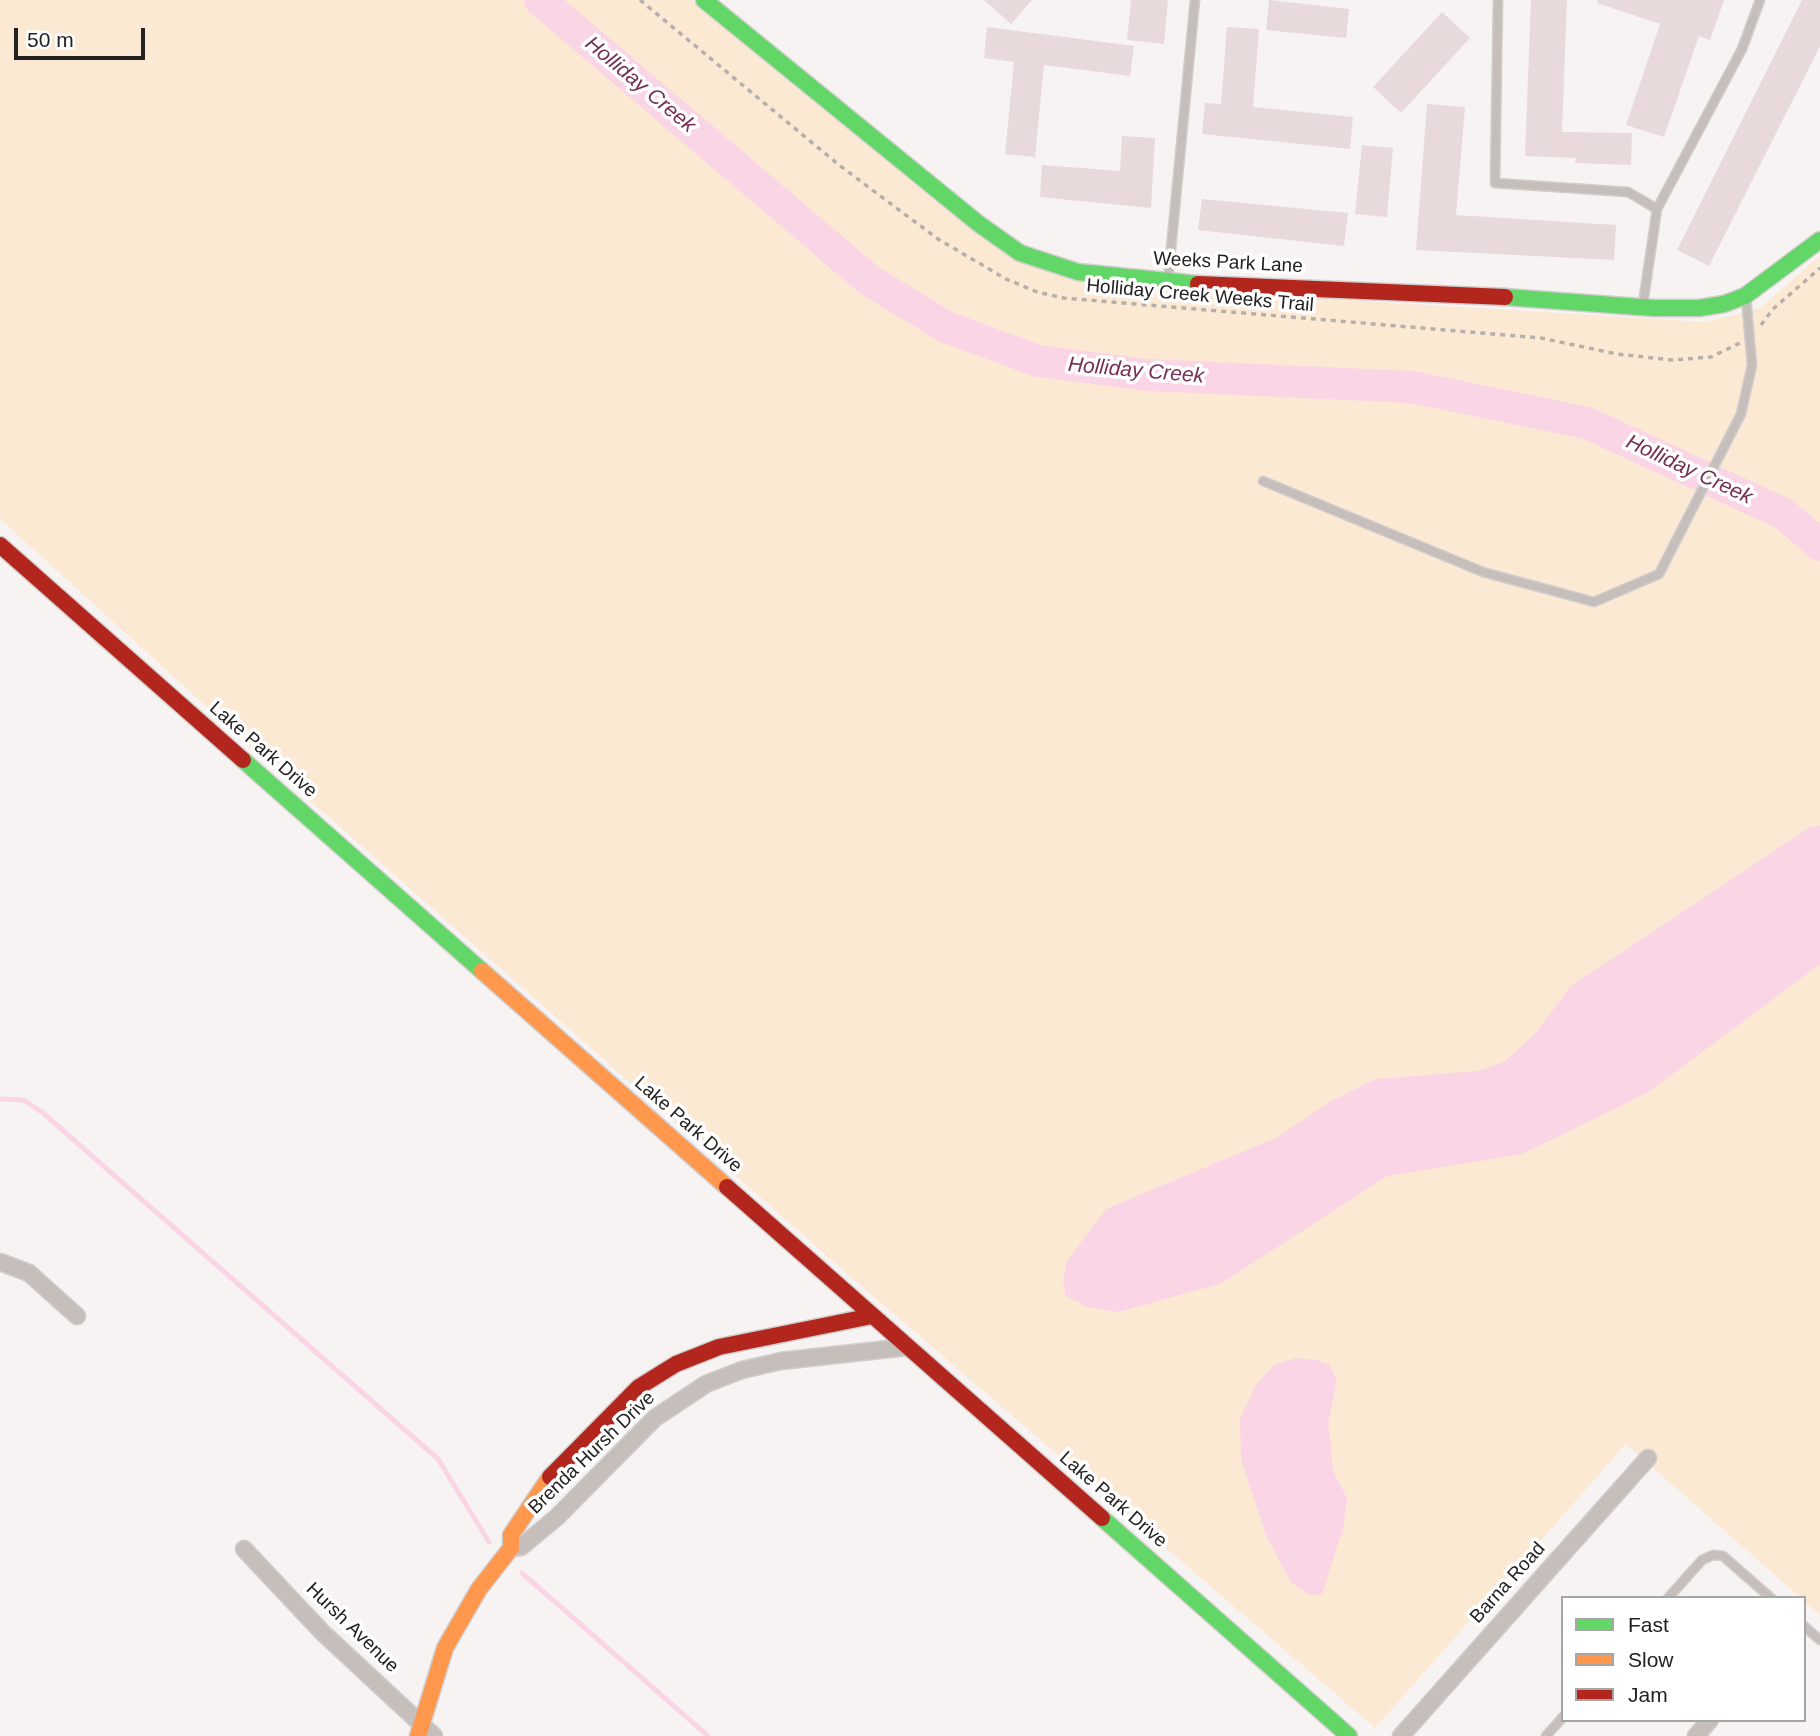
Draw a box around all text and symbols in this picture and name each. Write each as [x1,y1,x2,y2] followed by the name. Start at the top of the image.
[18,14,149,58] scale bar
[27,28,74,51] text: 50 m
[580,31,700,139] water label: Holliday Creek
[1153,248,1303,278] street label: Weeks Park Lane
[1085,275,1315,317] street label: Holliday Creek Weeks Trail
[1067,352,1205,390] water label: Holliday Creek
[1622,430,1756,510] water label: Holliday Creek
[205,697,321,803] street label: Lake Park Drive
[630,1072,746,1178] street label: Lake Park Drive
[524,1387,660,1519] street label: Brenda Hursh Drive
[1055,1447,1171,1553] street label: Lake Park Drive
[1466,1538,1550,1628] street label: Barna Road
[301,1578,403,1678] street label: Hursh Avenue
[1561,1596,1806,1722] legend
[1628,1613,1669,1636] text: Fast
[1628,1648,1674,1671] text: Slow
[1628,1683,1668,1706] text: Jam

